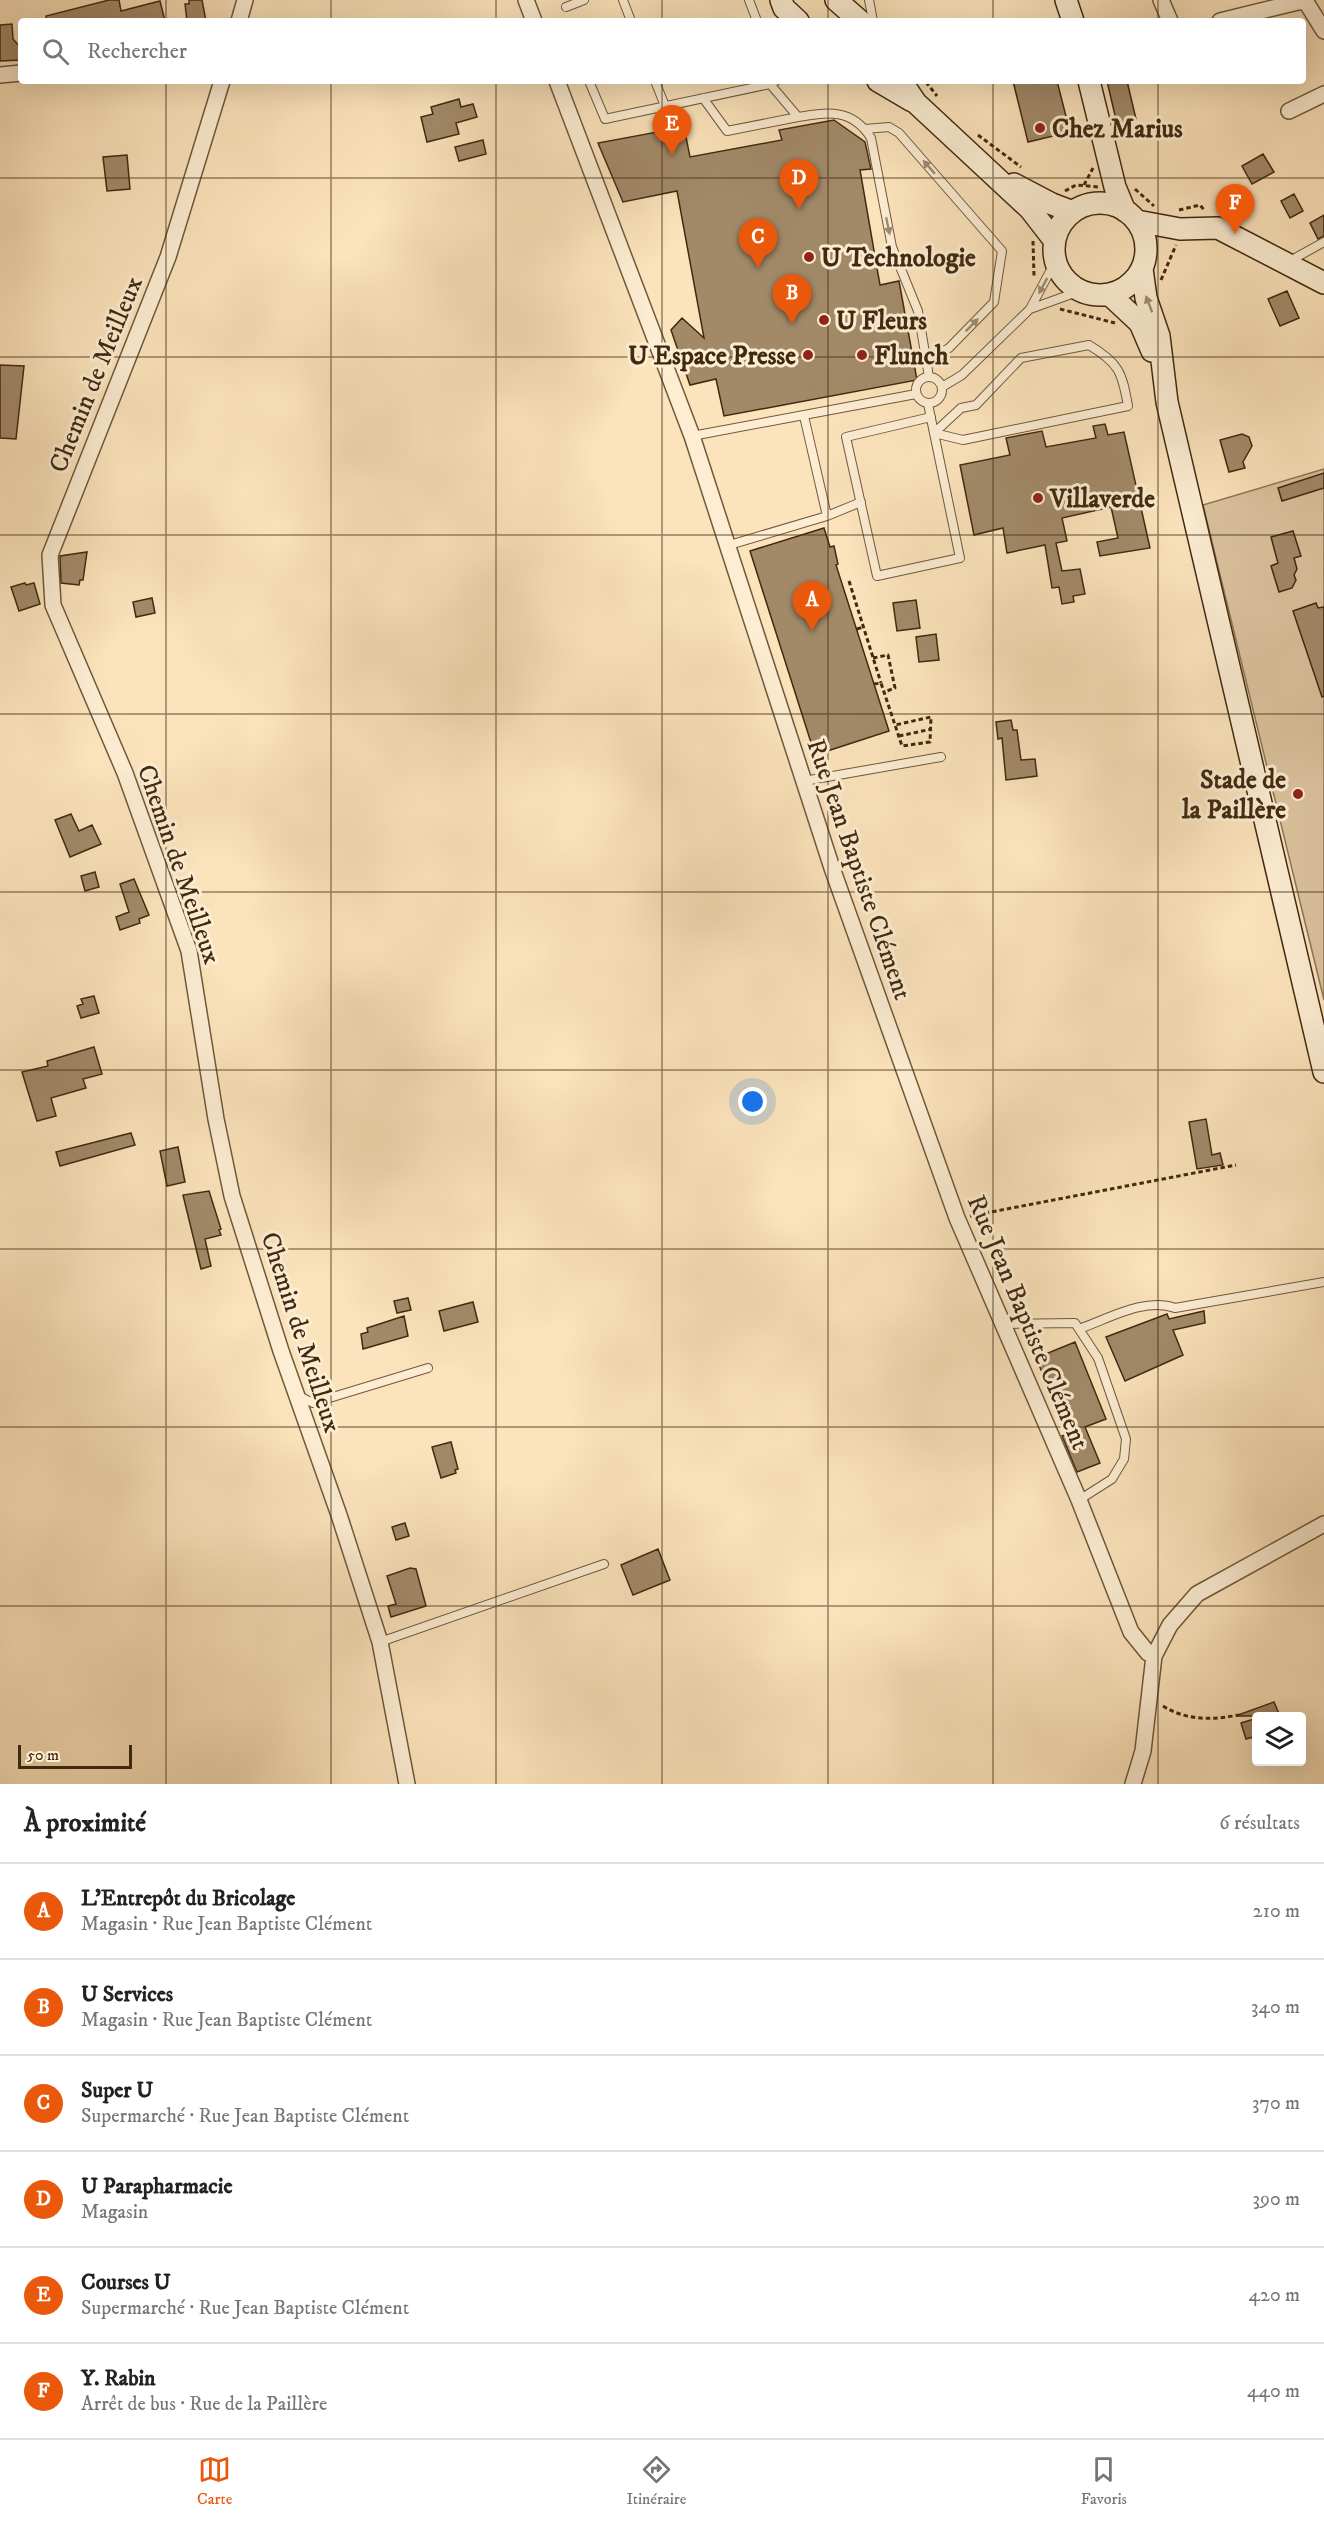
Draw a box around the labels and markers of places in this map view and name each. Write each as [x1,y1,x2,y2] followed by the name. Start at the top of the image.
[652,106,692,155] pin: E
[1052,113,1183,146] place label: Chez Marius
[1033,121,1047,135] marker: Chez Marius
[780,160,818,209] pin: D
[1216,184,1254,234] pin: F
[738,218,777,268] pin: C
[821,242,976,275] place label: U Technologie
[802,250,816,264] marker: U Technologie
[772,274,812,324] pin: B
[836,305,927,338] place label: U Fleurs
[817,313,831,327] marker: U Fleurs
[628,340,796,373] place label: U Espace Presse
[874,340,949,373] place label: Flunch
[801,348,815,362] marker: U Espace Presse
[855,348,869,362] marker: Flunch
[1049,483,1155,516] place label: Villaverde
[1031,491,1045,505] marker: Villaverde
[792,582,832,631] pin: A
[1181,764,1286,827] place label: Stade de la Paillère
[1291,787,1305,801] marker: Stade de la Paillère

